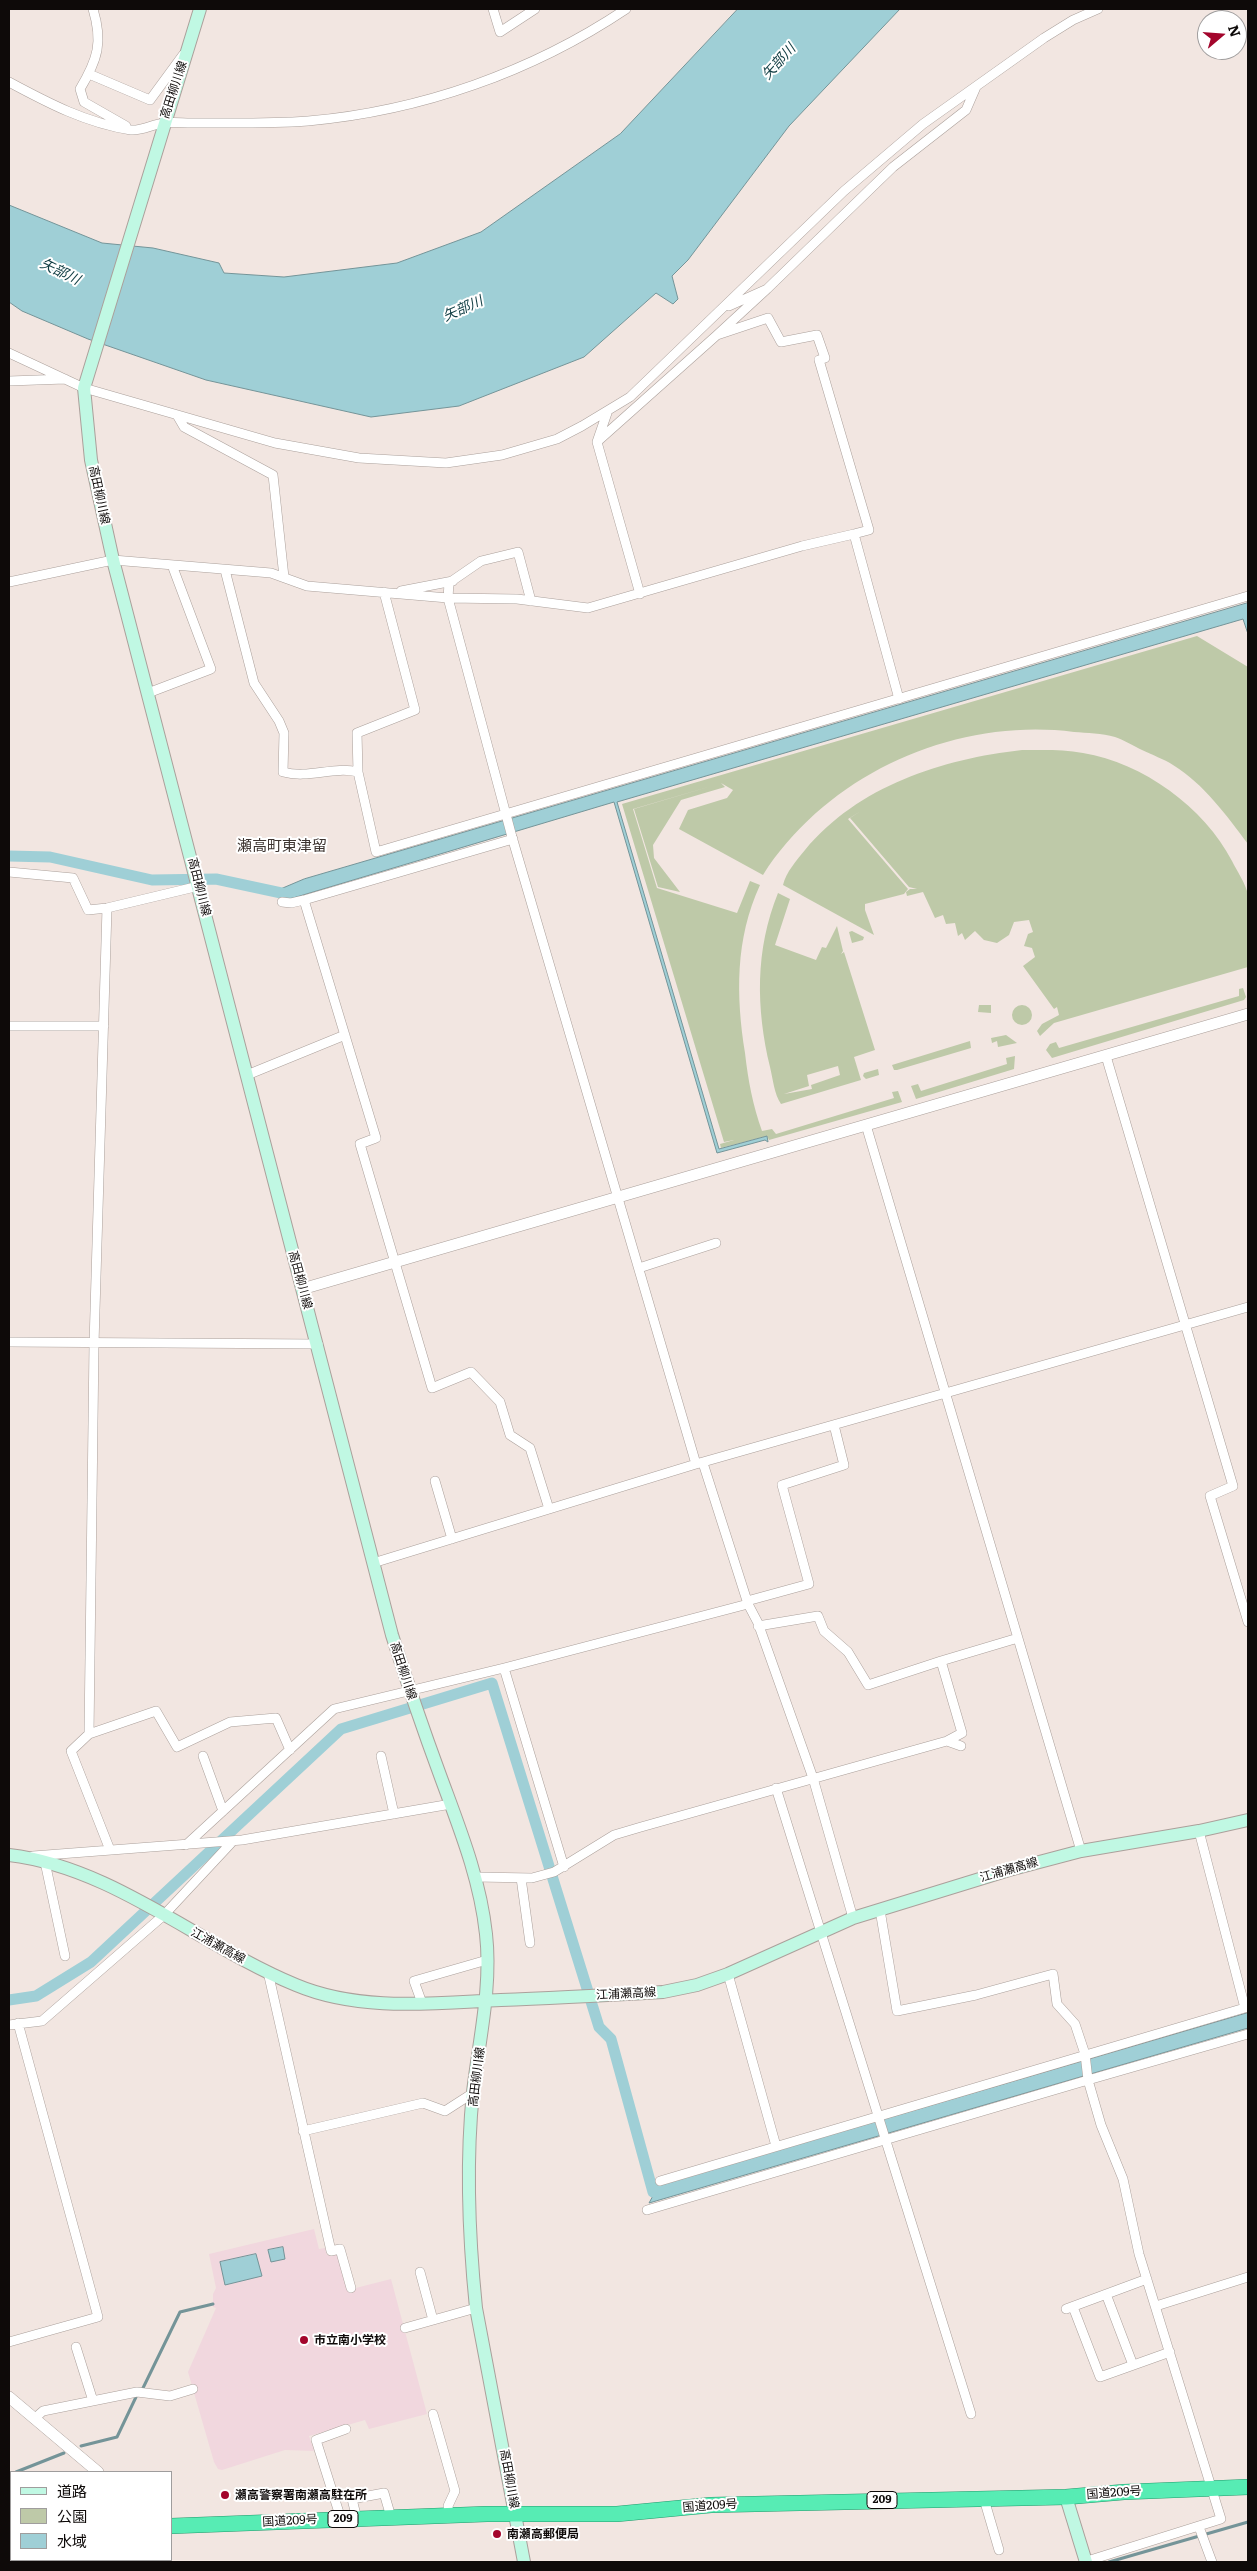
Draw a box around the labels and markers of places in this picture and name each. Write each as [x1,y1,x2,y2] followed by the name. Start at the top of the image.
[314,2333,386,2347] place label: 市立南小学校
[298,2334,310,2346] marker: 市立南小学校
[235,2488,367,2502] place label: 瀬高警察署南瀬高駐在所
[219,2489,231,2501] marker: 瀬高警察署南瀬高駐在所
[507,2527,579,2541] place label: 南瀬高郵便局
[491,2528,503,2540] marker: 南瀬高郵便局

